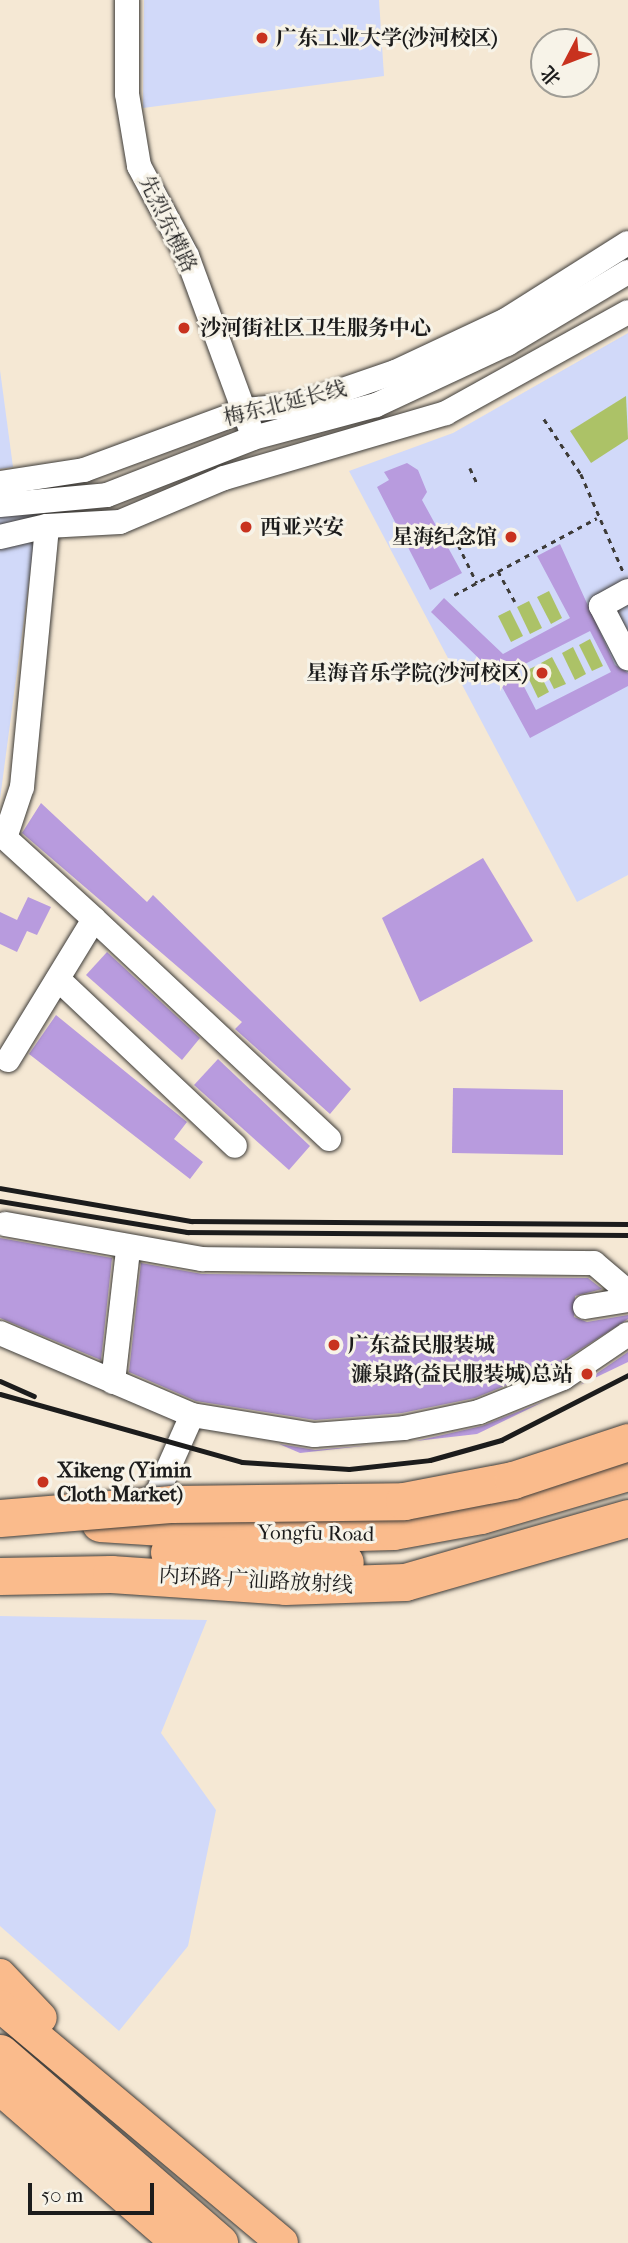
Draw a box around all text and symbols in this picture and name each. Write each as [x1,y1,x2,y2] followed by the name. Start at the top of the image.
[276,25,498,51] place label: 广东工业大学(沙河校区)
[530,28,600,98] north arrow
[254,30,270,46] marker: 广东工业大学(沙河校区)
[536,61,565,90] text: 北
[134,171,202,277] street label: 先烈东横路
[200,315,431,341] place label: 沙河街社区卫生服务中心
[174,318,194,338] marker: 沙河街社区卫生服务中心
[221,376,349,430] street label: 梅东北延长线
[260,514,344,540] place label: 西亚兴安
[238,519,254,535] marker: 西亚兴安
[392,524,497,550] place label: 星海纪念馆
[503,529,519,545] marker: 星海纪念馆
[306,660,528,686] place label: 星海音乐学院(沙河校区)
[534,665,550,681] marker: 星海音乐学院(沙河校区)
[348,1332,495,1358] place label: 广东益民服装城
[326,1337,342,1353] marker: 广东益民服装城
[351,1361,573,1387] place label: 濂泉路(益民服装城)总站
[579,1366,595,1382] marker: 濂泉路(益民服装城)总站
[57,1457,192,1507] place label: Xikeng (Yimin Cloth Market)
[35,1474,51,1490] marker: Xikeng (Yimin Cloth Market)
[257,1519,375,1547] street label: Yongfu Road
[158,1562,354,1598] street label: 内环路-广汕路放射线
[32,2170,158,2214] scale bar
[41,2183,84,2207] text: 50 m

